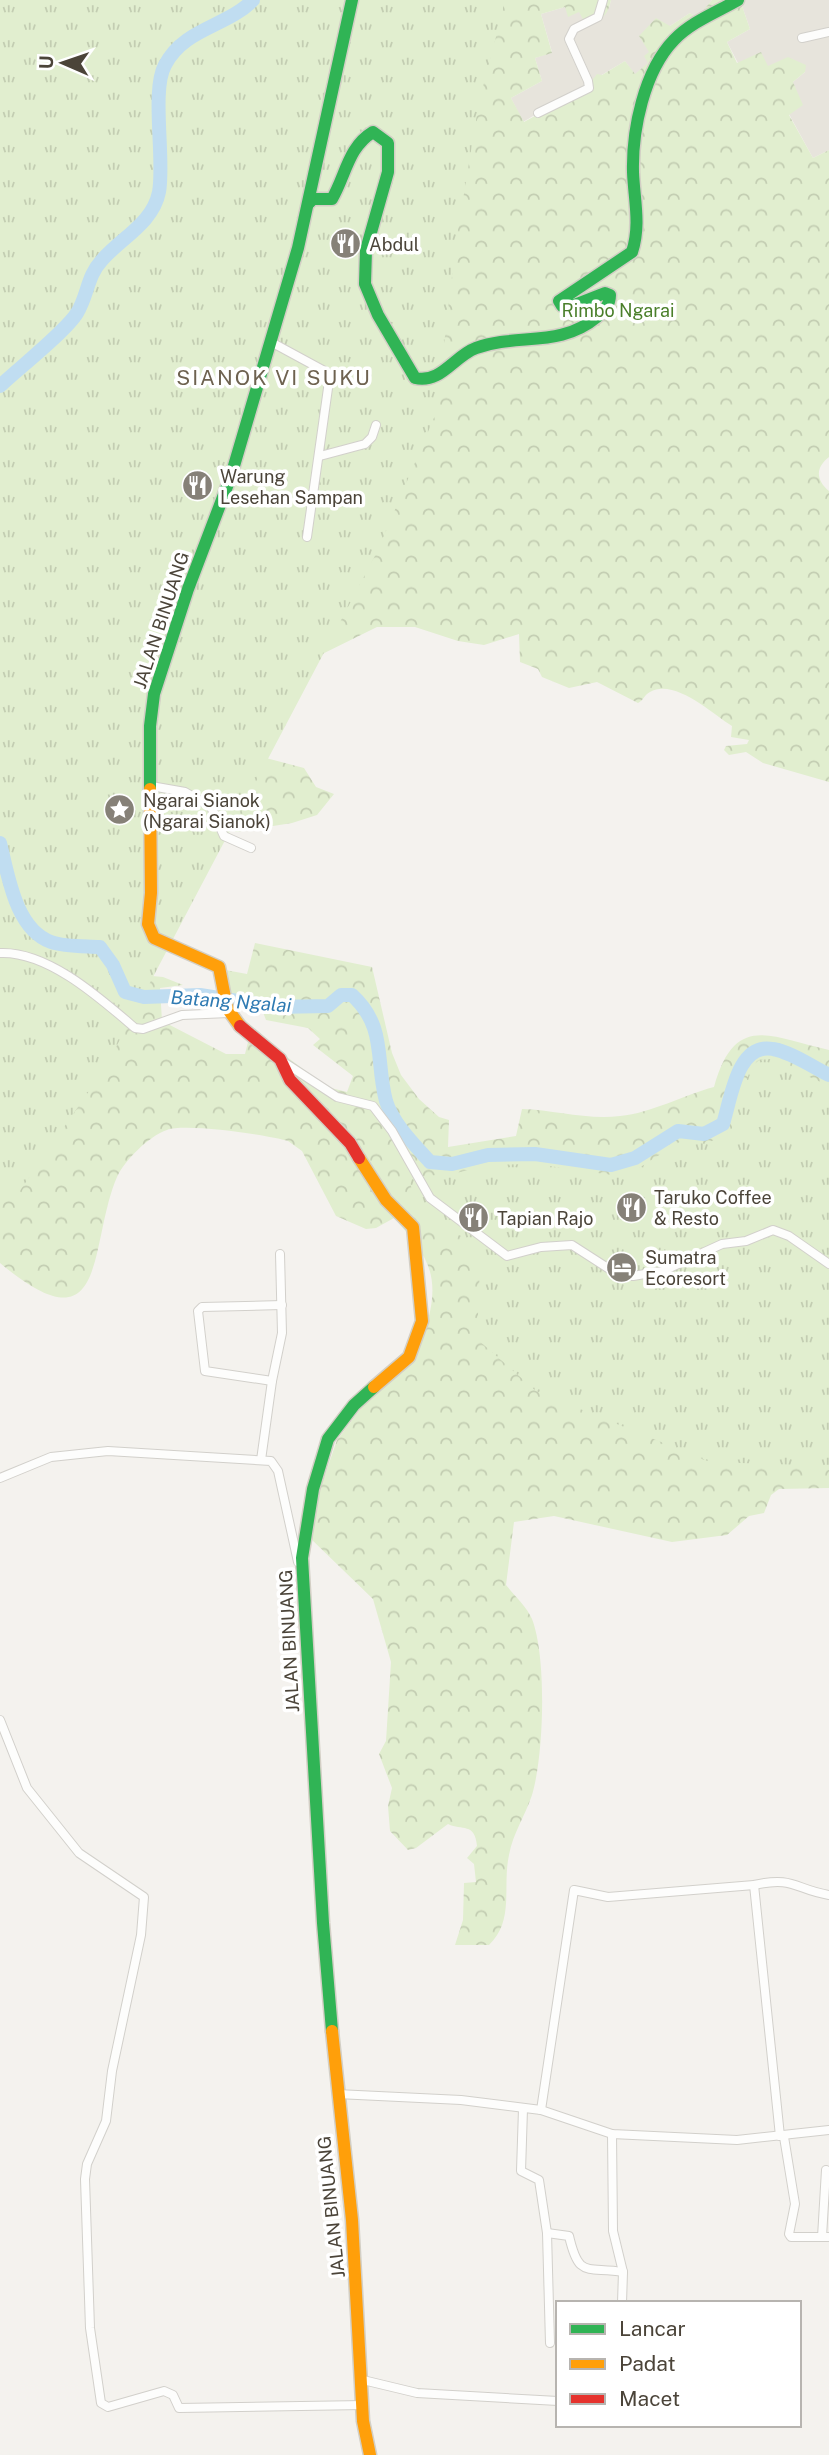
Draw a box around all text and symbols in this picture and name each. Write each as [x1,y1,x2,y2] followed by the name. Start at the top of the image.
[28,28,98,98] north arrow
[35,55,57,70] text: U
[329,227,363,261] restaurant icon: Abdul
[369,234,419,255] place label: Abdul
[562,300,674,321] park label: Rimbo Ngarai
[176,365,372,390] district label: SIANOK VI SUKU
[220,466,363,508] place label: Warung Lesehan Sampan
[180,469,214,503] restaurant icon: Warung Lesehan Sampan
[129,549,193,691] street label: JALAN BINUANG
[143,790,271,832] place label: Ngarai Sianok (Ngarai Sianok)
[103,793,137,827] place icon: Ngarai Sianok (Ngarai Sianok)
[170,986,292,1016] water label: Batang Ngalai
[654,1187,772,1229] place label: Taruko Coffee & Resto
[614,1190,648,1224] restaurant icon: Taruko Coffee & Resto
[457,1201,491,1235] restaurant icon: Tapian Rajo
[497,1208,593,1229] place label: Tapian Rajo
[645,1247,726,1289] place label: Sumatra Ecoresort
[605,1250,639,1284] hotel icon: Sumatra Ecoresort
[275,1569,303,1713] street label: JALAN BINUANG
[313,2135,349,2279] street label: JALAN BINUANG
[556,2301,801,2427] legend
[619,2316,686,2341] text: Lancar
[619,2351,676,2376] text: Padat
[619,2386,680,2411] text: Macet

